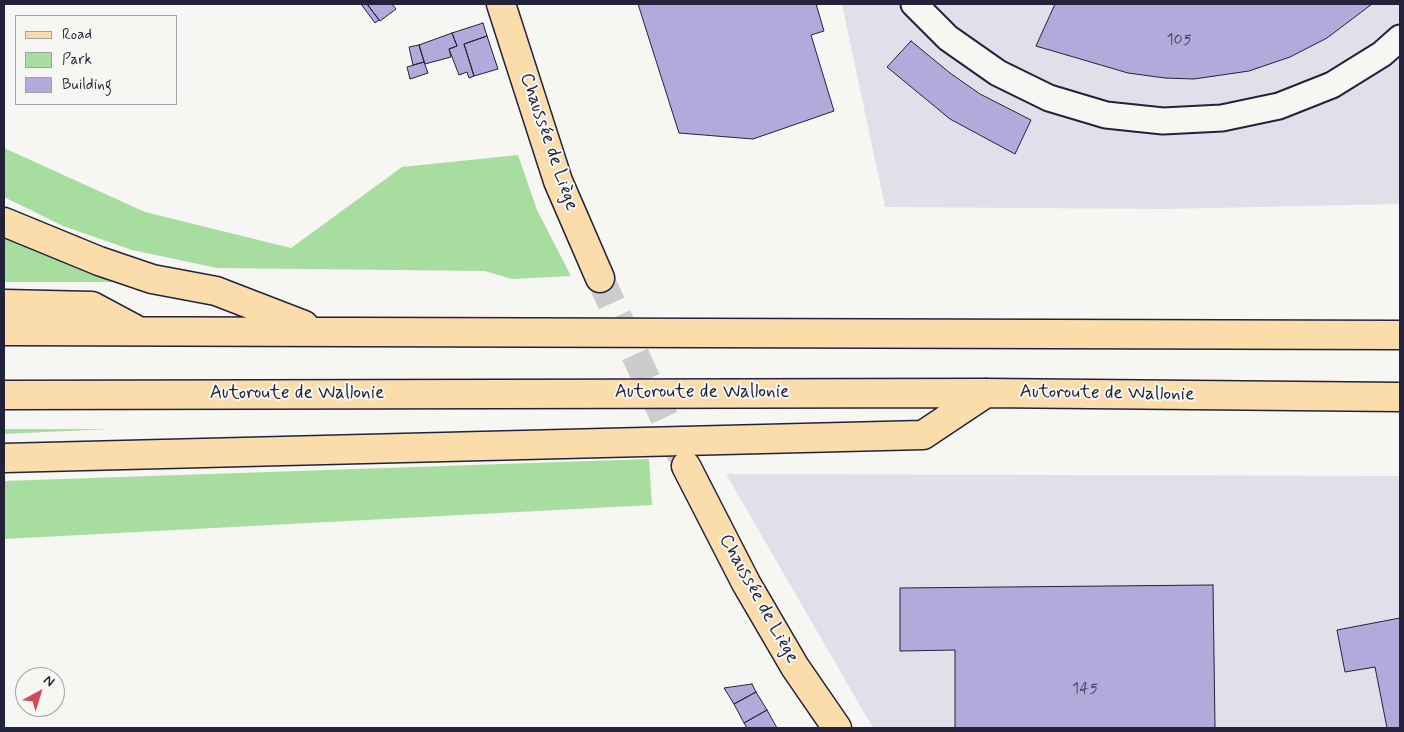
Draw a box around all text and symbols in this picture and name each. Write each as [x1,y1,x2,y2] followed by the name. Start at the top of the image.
[15,15,178,105] legend
[62,25,92,45] text: Road
[1166,31,1192,51] house number: 105
[62,50,92,70] text: Park
[514,70,582,214] street label: Chaussée de Liège
[62,75,112,95] text: Building
[1019,381,1195,407] street label: Autoroute de Wallonie
[615,382,789,404] street label: Autoroute de Wallonie
[210,383,384,405] street label: Autoroute de Wallonie
[713,530,803,668] street label: Chaussée de Liège
[15,667,65,717] north arrow
[40,671,58,691] text: N
[1072,680,1098,700] house number: 145

